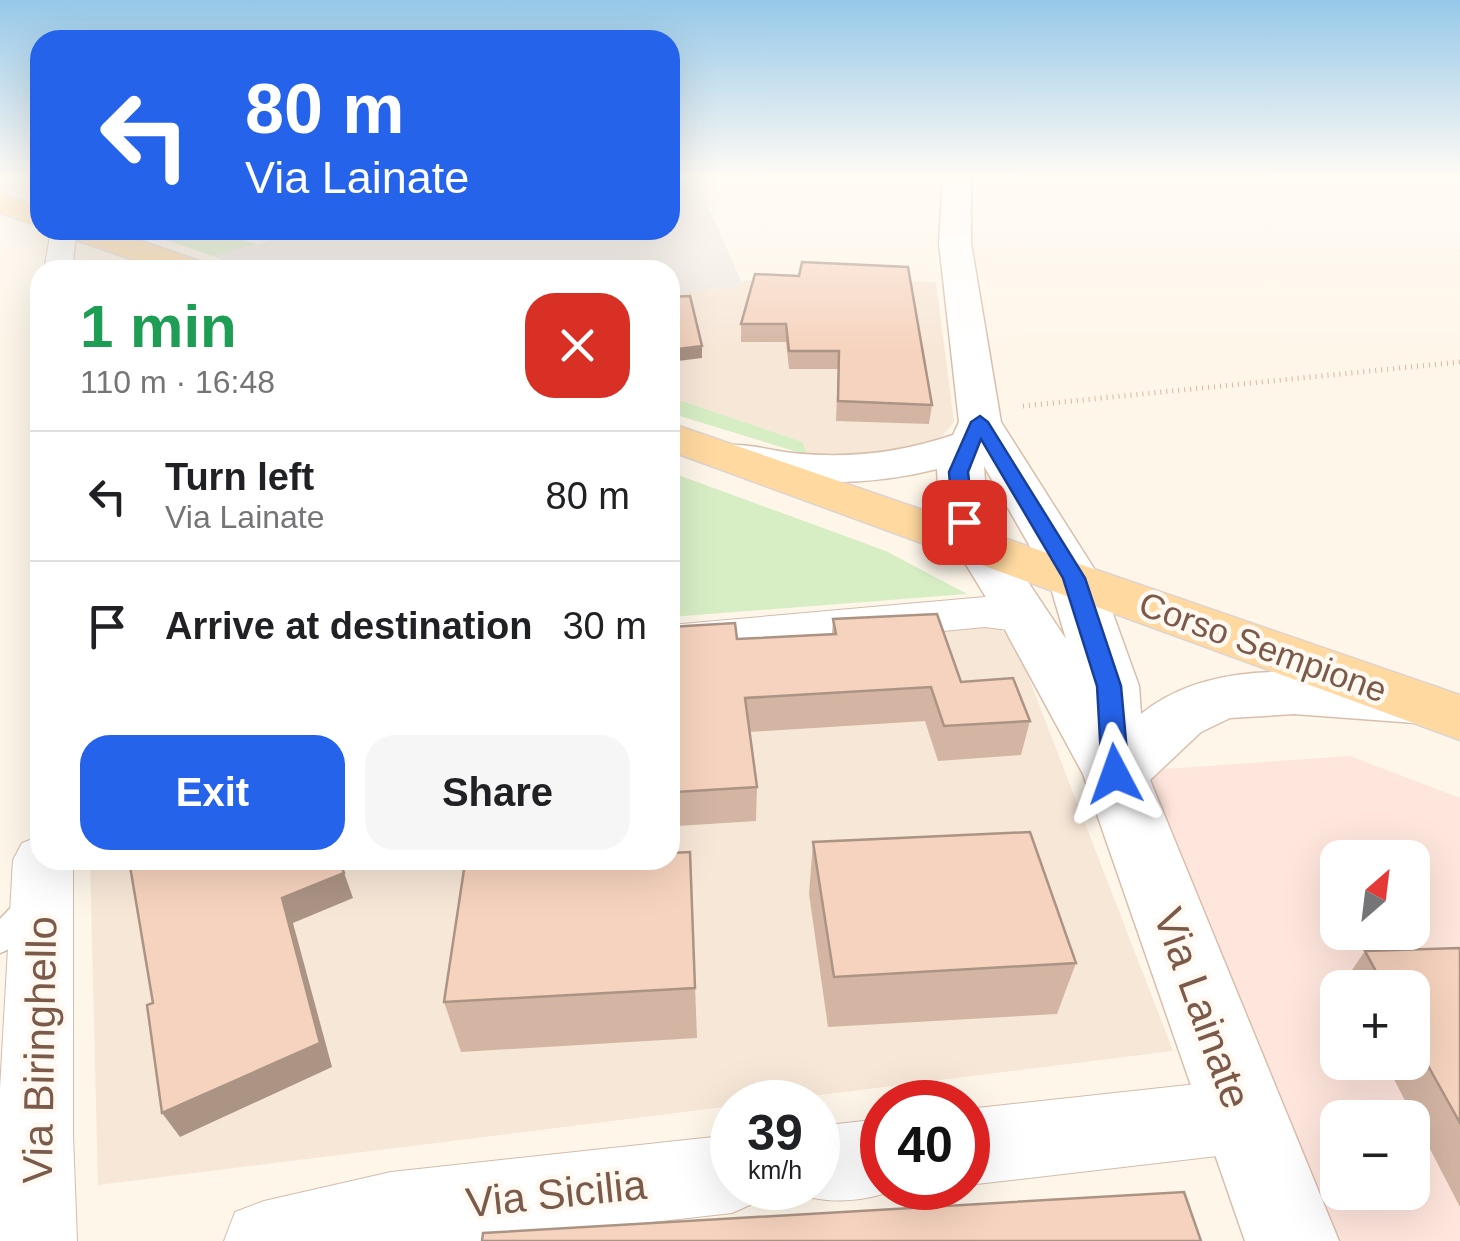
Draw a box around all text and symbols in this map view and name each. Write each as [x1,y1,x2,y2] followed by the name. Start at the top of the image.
[80,70,210,200] icon: left
[245,70,405,148] text: 80 m
[245,152,469,203] text: Via Lainate
[80,293,237,360] text: 1 min
[525,293,630,398] button: close
[80,364,275,400] text: 110 m · 16:48
[165,456,314,498] text: Turn left
[80,469,135,524] icon: left
[546,475,630,517] text: 80 m
[922,480,1007,565] pin
[937,495,992,550] icon: arrive
[165,499,325,535] text: Via Lainate
[1134,584,1392,709] street label: Corso Sempione
[80,599,135,654] icon: arrive
[165,605,532,647] text: Arrive at destination
[562,605,647,647] text: 30 m
[1063,722,1167,826] position arrow
[80,735,345,850] button: Exit
[365,735,630,850] button: Share
[1320,840,1430,950] north arrow
[1320,840,1430,1210] map controls
[1145,902,1260,1115] street label: Via Lainate
[14,916,65,1184] street label: Via Biringhello
[1320,970,1430,1080] button: +
[860,1080,990,1210] speed limit sign: 40
[1320,1100,1430,1210] button: −
[747,1105,803,1161] text: 39
[748,1156,802,1184] text: km/h
[463,1161,649,1226] street label: Via Sicilia

